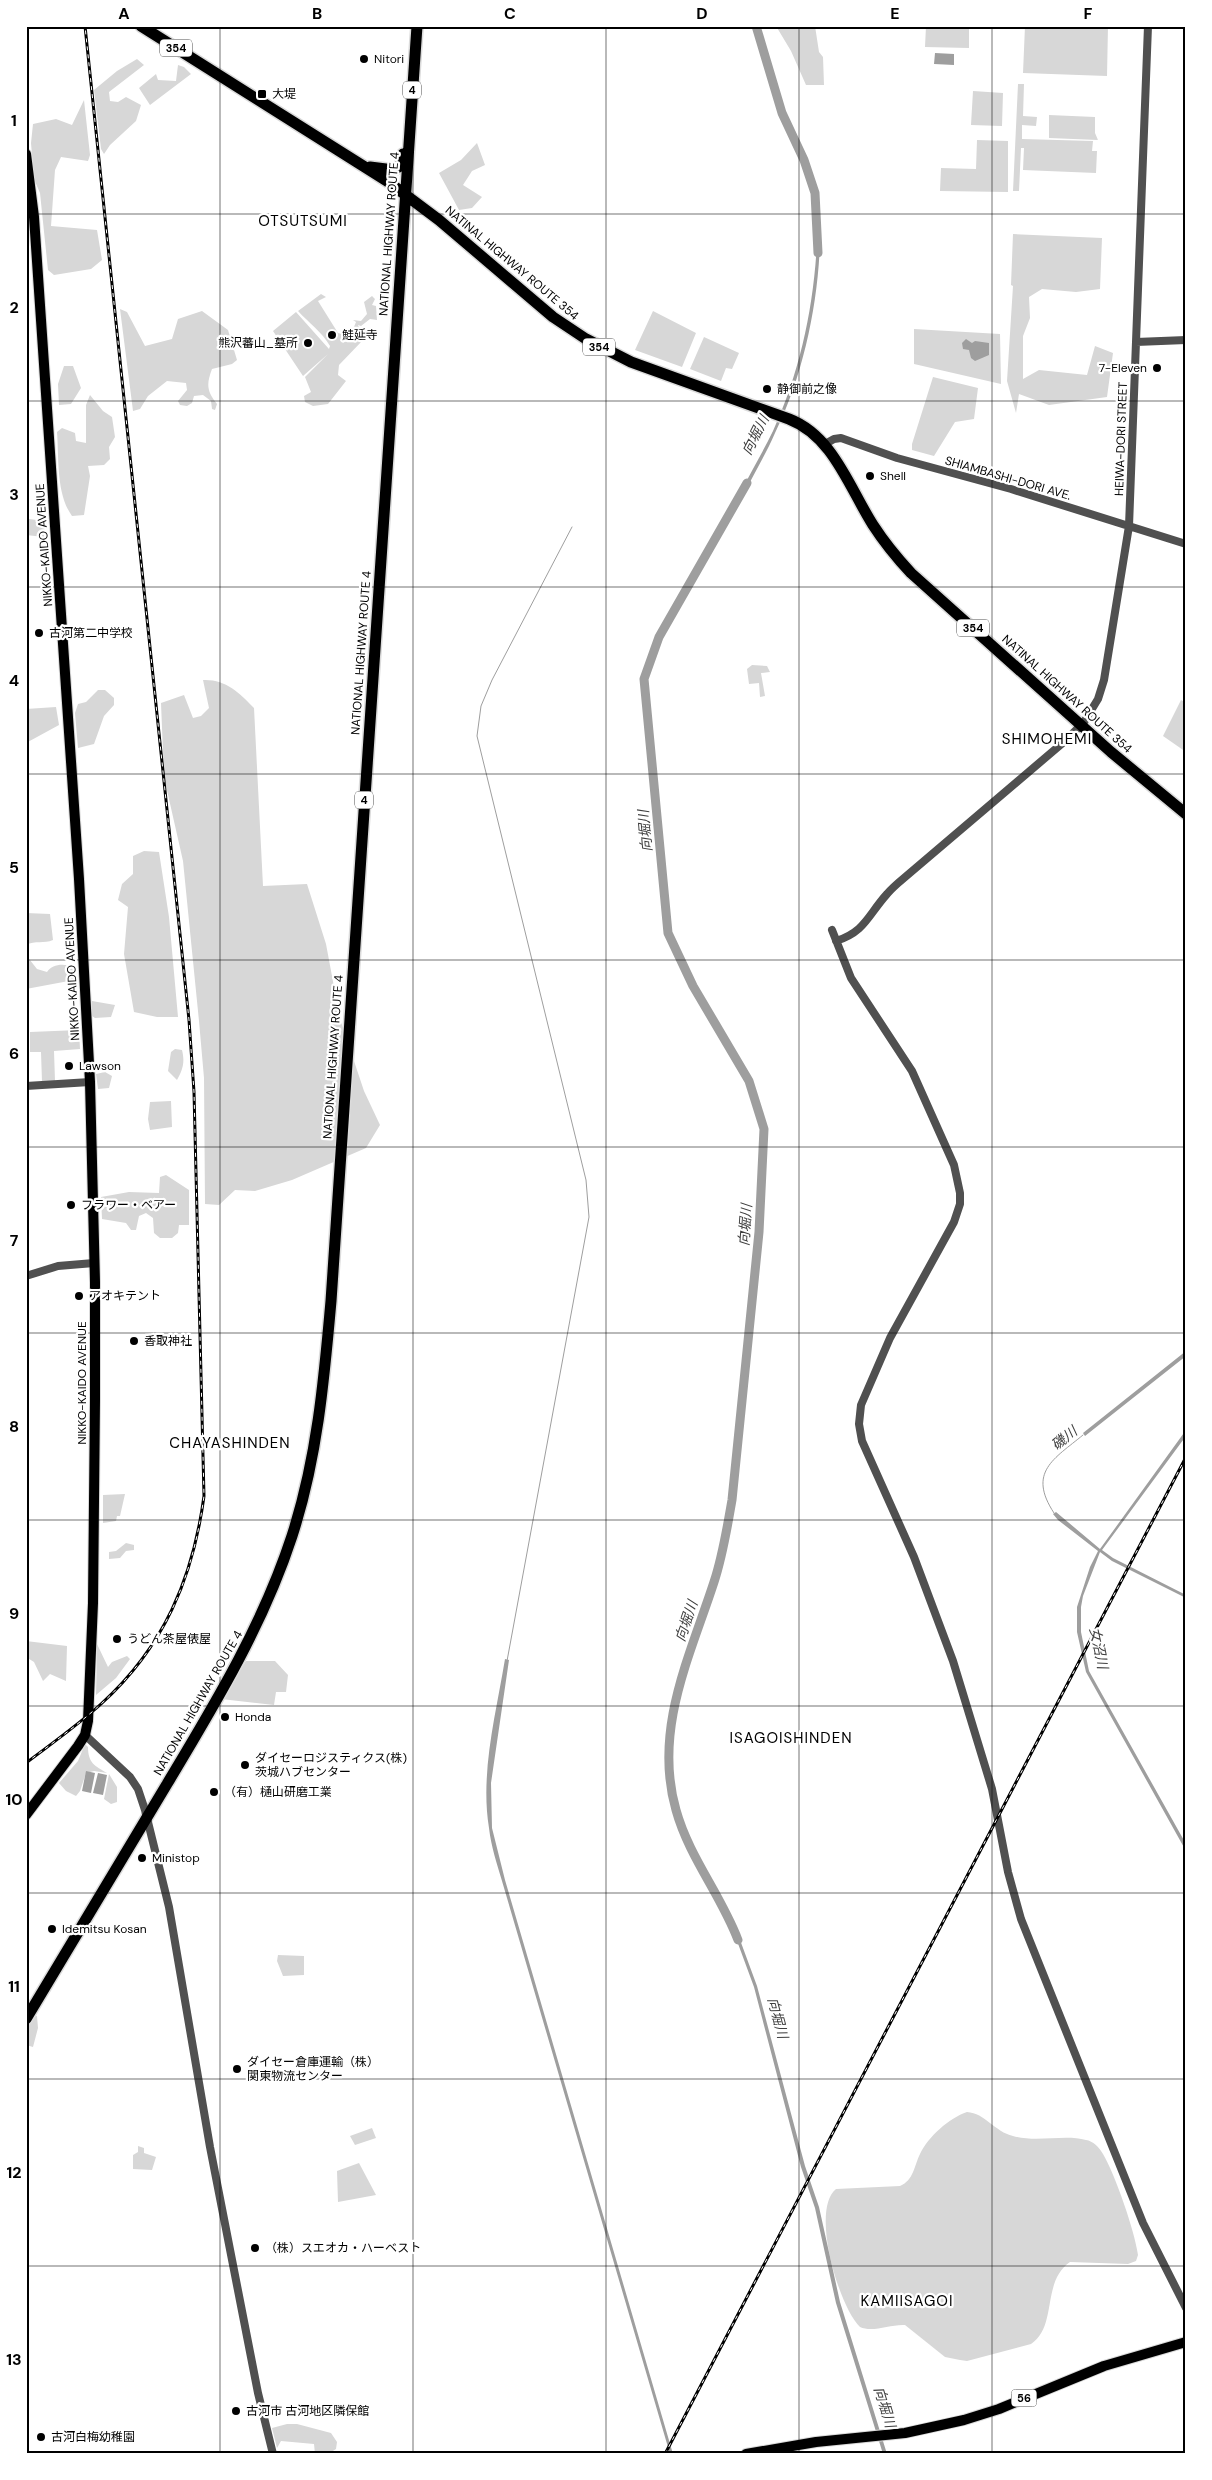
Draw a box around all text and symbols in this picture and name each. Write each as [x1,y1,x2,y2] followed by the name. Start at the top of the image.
[118,3,130,24] text: A
[312,3,322,24] text: B
[504,3,516,24] text: C
[696,3,708,24] text: D
[890,3,900,24] text: E
[1084,3,1093,24] text: F
[160,40,192,56] road number: 354
[374,51,404,67] place label: Nitori
[358,53,370,65] marker: Nitori
[403,82,421,98] road number: 4
[272,86,296,102] place label: 大堤
[256,88,268,100] marker: 大堤
[11,110,17,131] text: 1
[375,151,403,317] street label: NATIONAL HIGHWAY ROUTE 4
[442,202,582,324] street label: NATINAL HIGHWAY ROUTE 354
[258,211,348,231] district label: OTSUTSUMI
[9,297,19,318] text: 2
[342,327,378,343] place label: 鮭延寺
[326,329,338,341] marker: 鮭延寺
[218,335,298,351] place label: 熊沢蕃山_墓所
[302,337,314,349] marker: 熊沢蕃山_墓所
[583,338,615,356] road number: 354
[1099,360,1147,376] place label: 7-Eleven
[1151,362,1163,374] marker: 7-Eleven
[777,381,837,397] place label: 静御前之像
[1111,381,1131,496] street label: HEIWA-DORI STREET
[761,383,773,395] marker: 静御前之像
[737,410,773,458] water label: 向堀川
[943,452,1073,504] street label: SHIAMBASHI-DORI AVE.
[880,468,906,484] place label: Shell
[864,470,876,482] marker: Shell
[32,483,56,607] street label: NIKKO-KAIDO AVENUE
[9,484,19,505] text: 3
[347,570,375,736] street label: NATIONAL HIGHWAY ROUTE 4
[957,620,989,636] road number: 354
[49,625,133,641] place label: 古河第二中学校
[33,627,45,639] marker: 古河第二中学校
[999,631,1135,757] street label: NATINAL HIGHWAY ROUTE 354
[9,670,19,691] text: 4
[1002,729,1092,749] district label: SHIMOHEMI
[355,792,373,808] road number: 4
[634,807,656,853] water label: 向堀川
[9,857,19,878] text: 5
[61,917,83,1041] street label: NIKKO-KAIDO AVENUE
[319,974,347,1140] street label: NATIONAL HIGHWAY ROUTE 4
[9,1043,19,1064] text: 6
[79,1058,121,1074] place label: Lawson
[63,1060,75,1072] marker: Lawson
[81,1197,176,1213] place label: フラワー・ベアー
[65,1199,77,1211] marker: フラワー・ベアー
[735,1201,756,1247] water label: 向堀川
[10,1230,19,1251] text: 7
[89,1288,161,1304] place label: アオキテント
[73,1290,85,1302] marker: アオキテント
[74,1321,90,1445] street label: NIKKO-KAIDO AVENUE
[144,1333,192,1349] place label: 香取神社
[128,1335,140,1347] marker: 香取神社
[9,1416,19,1437] text: 8
[1047,1421,1082,1454] water label: 磯川
[169,1433,291,1453] district label: CHAYASHINDEN
[671,1596,702,1644] water label: 向堀川
[9,1603,19,1624] text: 9
[1086,1626,1113,1672] water label: 女沼川
[150,1628,246,1778] street label: NATIONAL HIGHWAY ROUTE 4
[127,1631,211,1647] place label: うどん茶屋俵屋
[111,1633,123,1645] marker: うどん茶屋俵屋
[235,1709,271,1725] place label: Honda
[219,1711,231,1723] marker: Honda
[729,1728,853,1748] district label: ISAGOISHINDEN
[255,1750,407,1780] place label: ダイセーロジスティクス(株) 茨城ハブセンター
[239,1759,251,1771] marker: ダイセーロジスティクス(株) 茨城ハブセンター
[224,1784,332,1800] place label: （有）樋山研磨工業
[208,1786,220,1798] marker: （有）樋山研磨工業
[5,1789,23,1810] text: 10
[152,1850,200,1866] place label: Ministop
[136,1852,148,1864] marker: Ministop
[62,1921,147,1937] place label: Idemitsu Kosan
[46,1923,58,1935] marker: Idemitsu Kosan
[8,1976,20,1997] text: 11
[764,1995,793,2043] water label: 向堀川
[247,2054,379,2084] place label: ダイセー倉庫運輸（株） 関東物流センター
[231,2063,243,2075] marker: ダイセー倉庫運輸（株） 関東物流センター
[6,2162,22,2183] text: 12
[265,2240,421,2256] place label: （株）スエオカ・ハーベスト
[249,2242,261,2254] marker: （株）スエオカ・ハーベスト
[861,2291,953,2311] district label: KAMIISAGOI
[6,2349,22,2370] text: 13
[870,2384,900,2432] water label: 向堀川
[1012,2390,1036,2406] road number: 56
[246,2403,369,2419] place label: 古河市 古河地区隣保館
[230,2405,242,2417] marker: 古河市 古河地区隣保館
[51,2429,135,2445] place label: 古河白梅幼稚園
[35,2431,47,2443] marker: 古河白梅幼稚園

